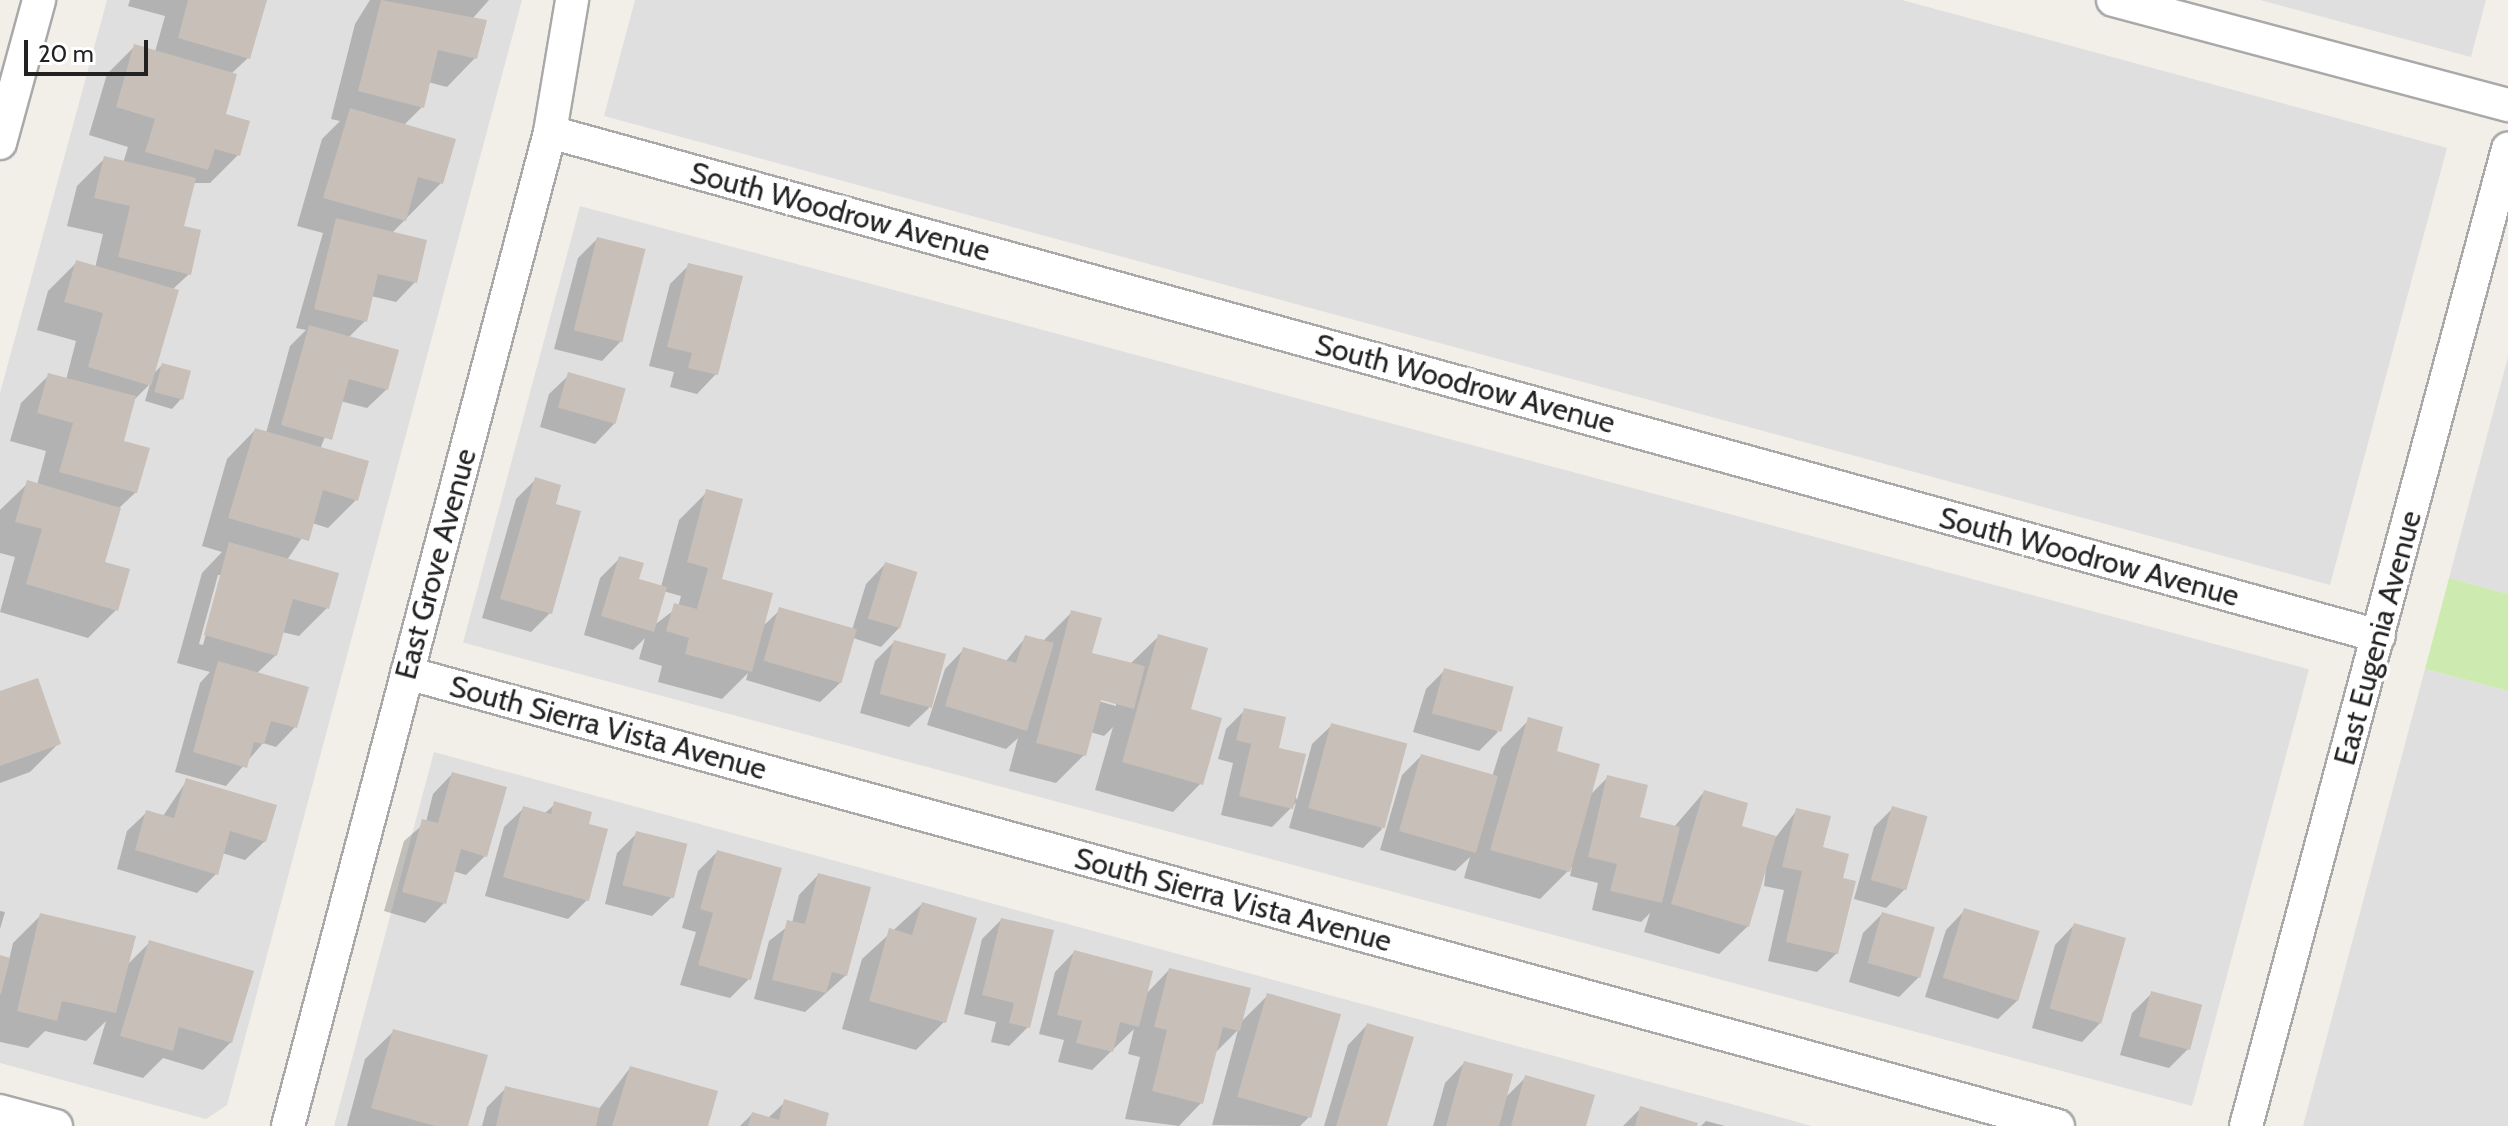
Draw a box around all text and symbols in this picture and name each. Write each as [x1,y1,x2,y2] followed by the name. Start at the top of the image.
[28,24,152,74] scale bar
[38,39,94,68] text: 20 m
[686,155,994,269] street label: South Woodrow Avenue
[1311,327,1619,441] street label: South Woodrow Avenue
[388,445,484,683] street label: East Grove Avenue
[1935,500,2243,614] street label: South Woodrow Avenue
[2327,507,2429,769] street label: East Eugenia Avenue
[446,668,770,788] street label: South Sierra Vista Avenue
[1071,840,1395,960] street label: South Sierra Vista Avenue

